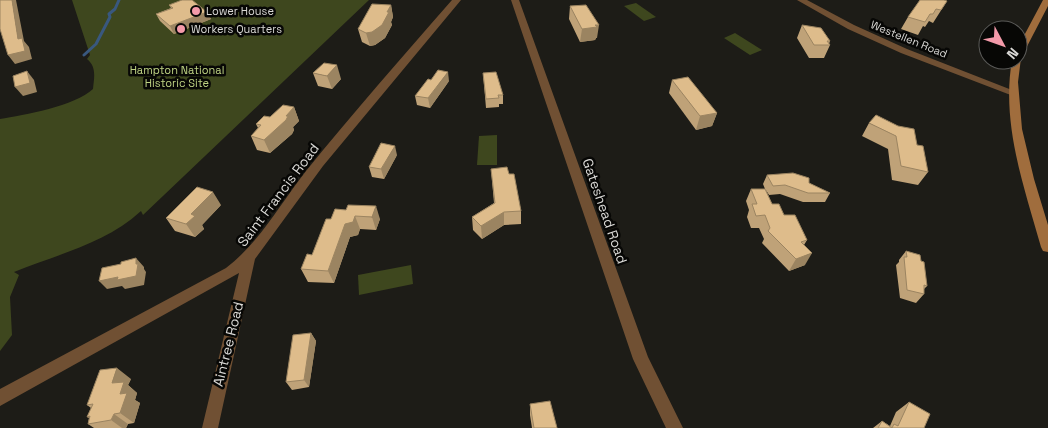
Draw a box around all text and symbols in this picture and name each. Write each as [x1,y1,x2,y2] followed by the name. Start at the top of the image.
[206,4,274,18] place label: Lower House
[190,5,202,17] marker: Lower House
[869,17,949,61] street label: Westellen Road
[978,20,1028,70] north arrow
[191,22,282,36] place label: Workers Quarters
[175,23,187,35] marker: Workers Quarters
[1003,44,1023,63] text: N
[130,63,224,90] park label: Hampton National Historic Site
[233,140,323,250] street label: Saint Francis Road
[579,156,631,266] street label: Gateshead Road
[209,300,247,388] street label: Aintree Road

